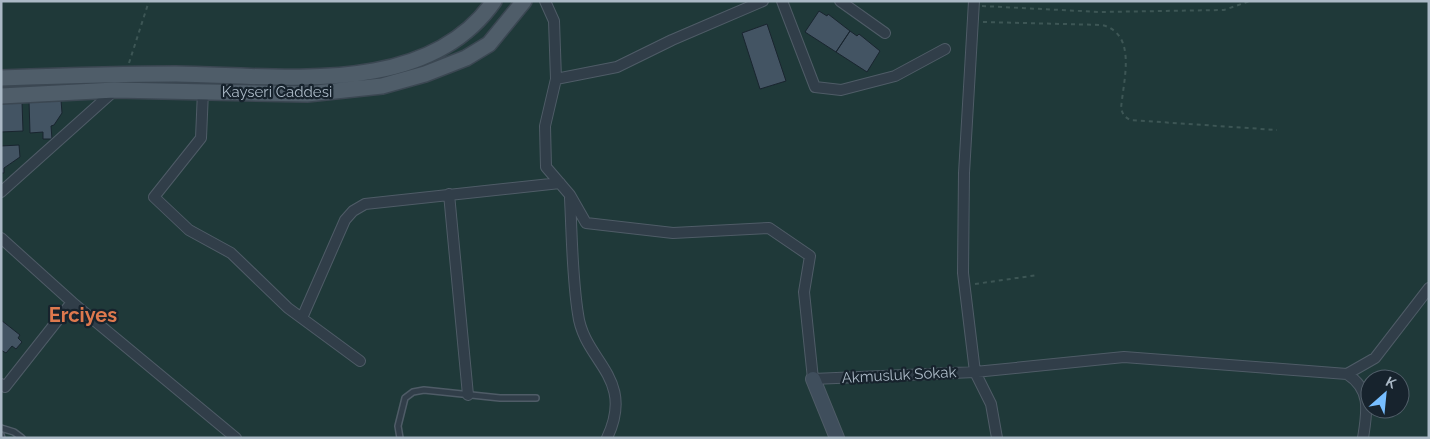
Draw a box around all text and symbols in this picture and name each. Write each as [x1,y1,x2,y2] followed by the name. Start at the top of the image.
[222,83,332,101] street label: Kayseri Caddesi
[49,303,117,327] district label: Erciyes
[841,363,957,387] street label: Akmusluk Sokak
[1360,369,1410,419] north arrow
[1383,373,1399,392] text: K

